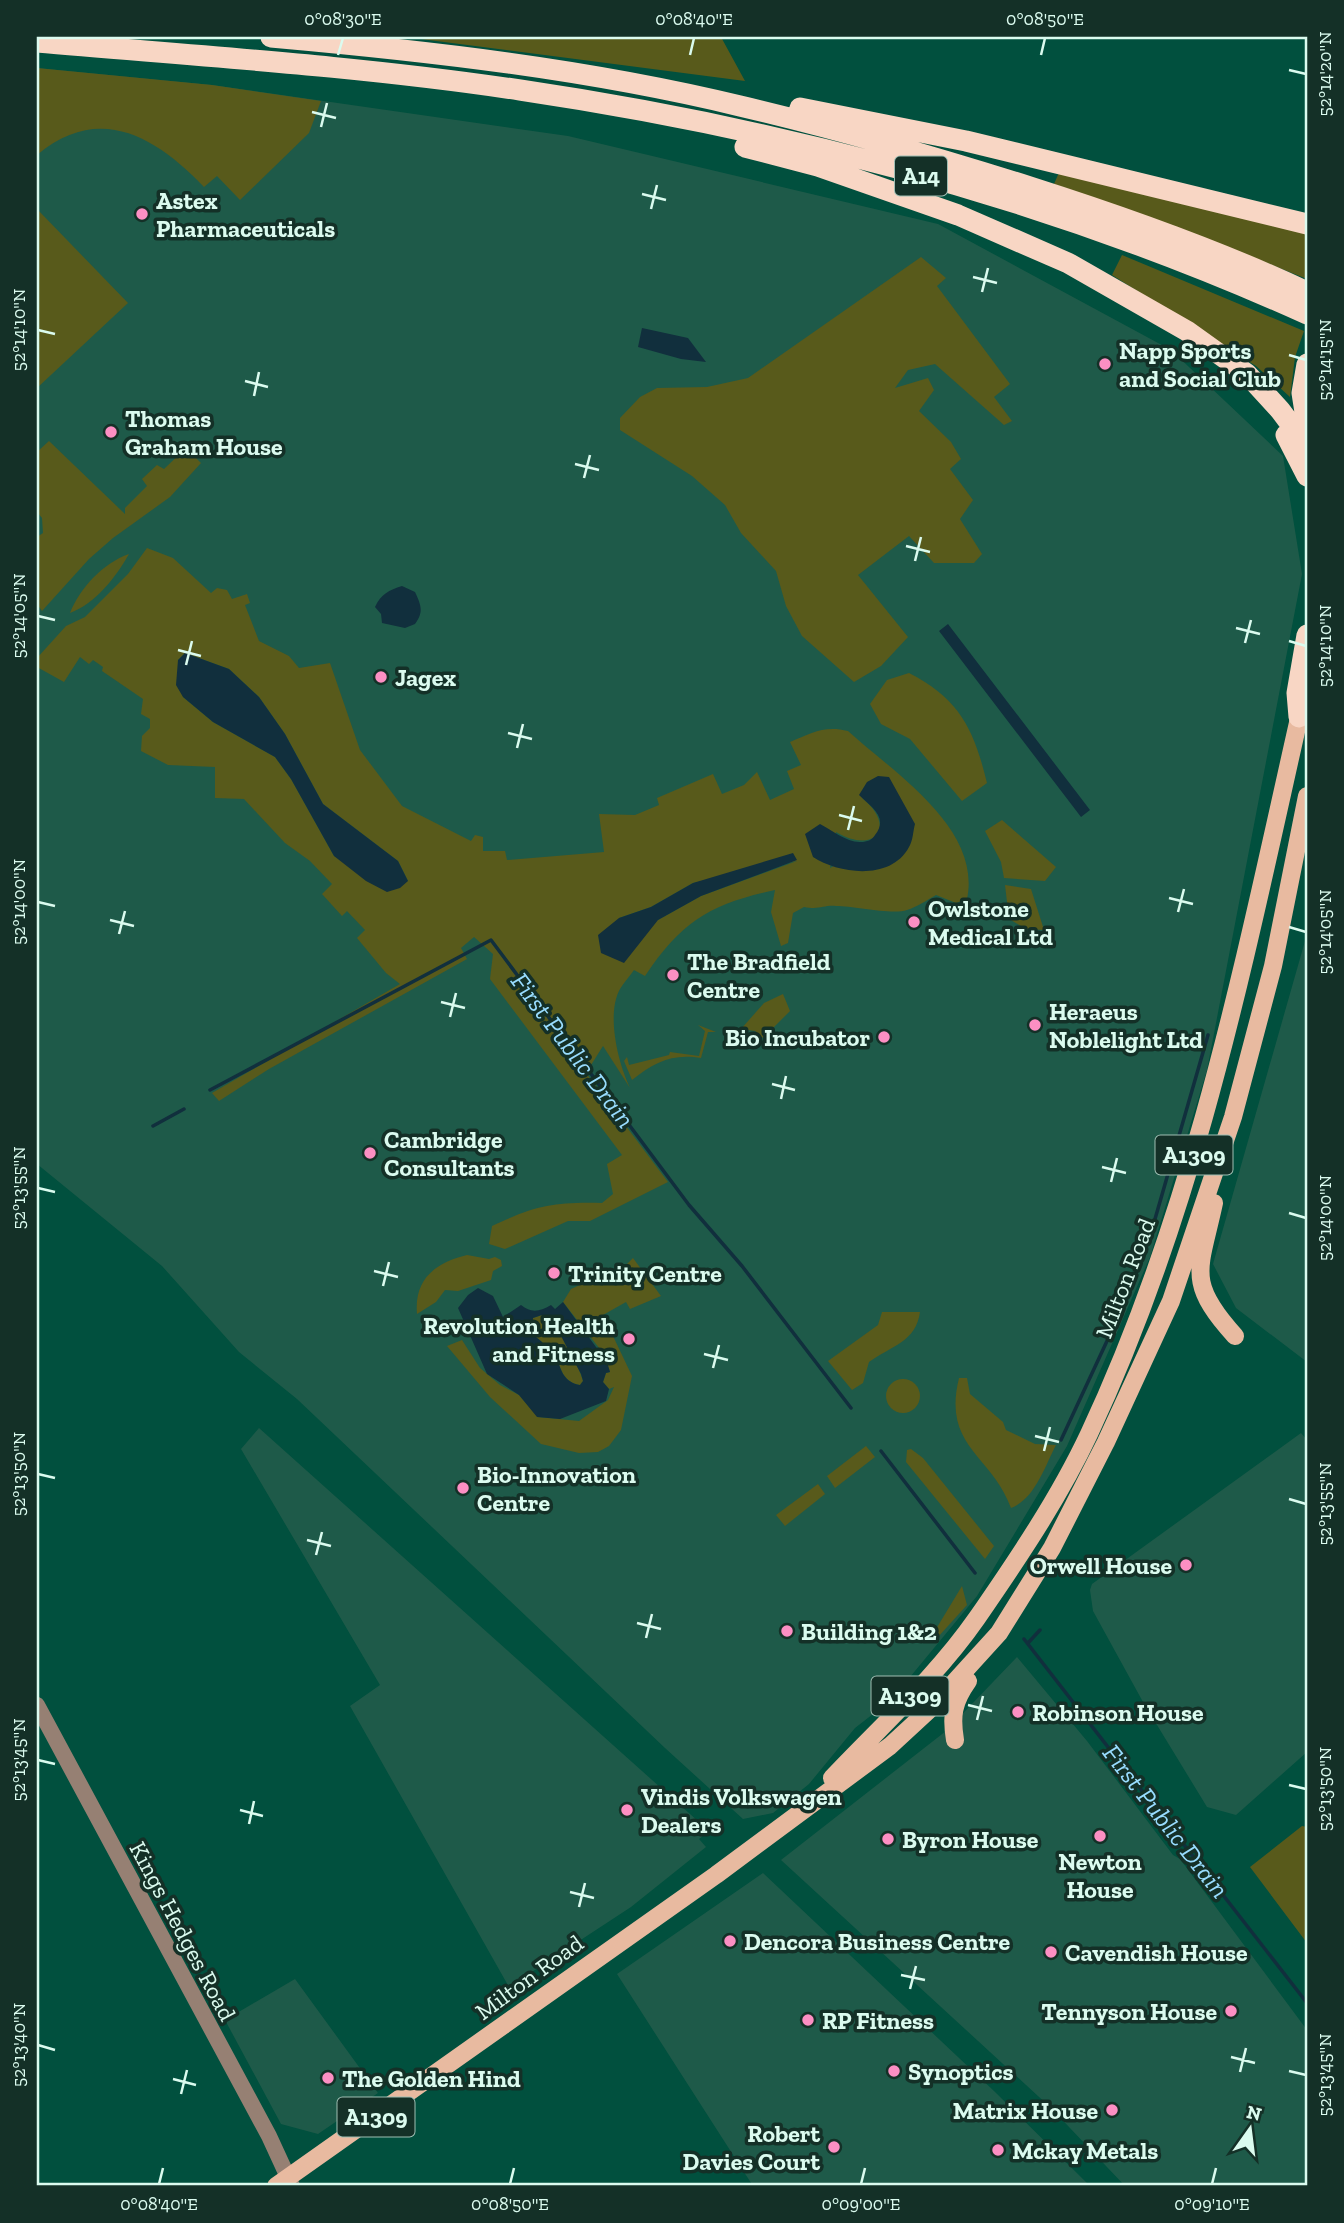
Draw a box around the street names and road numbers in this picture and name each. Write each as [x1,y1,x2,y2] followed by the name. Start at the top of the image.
[895,156,947,196] road number: A14
[1156,1136,1232,1174] road number: A1309
[1089,1214,1161,1342] street label: Milton Road
[872,1676,948,1716] road number: A1309
[123,1836,243,2026] street label: Kings Hedges Road
[469,1928,589,2026] street label: Milton Road
[338,2098,414,2136] road number: A1309

